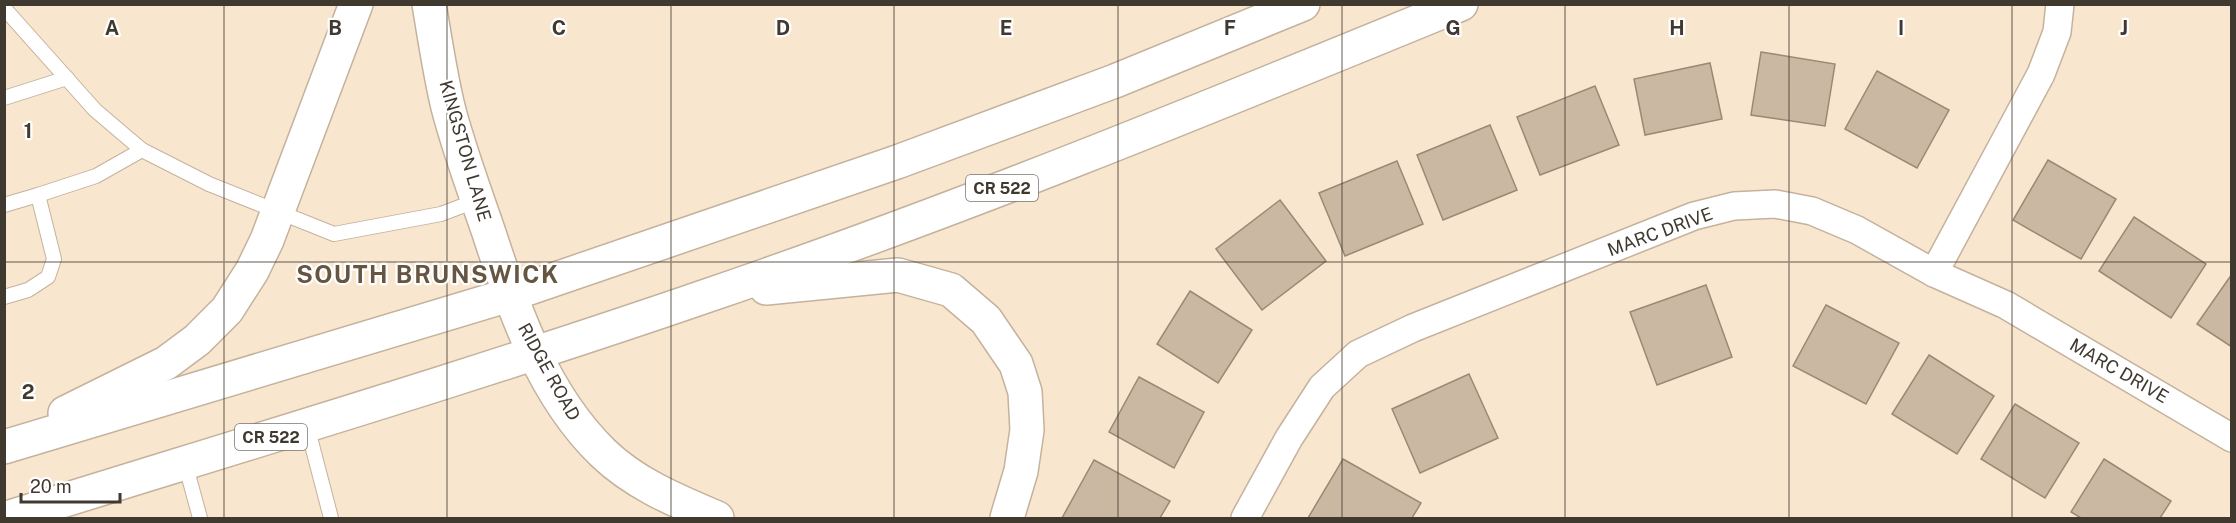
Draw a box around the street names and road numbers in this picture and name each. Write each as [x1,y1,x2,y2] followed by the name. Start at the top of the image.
[435,78,496,224] street label: KINGSTON LANE
[966,175,1038,201] road number: CR 522
[1604,203,1715,260] street label: MARC DRIVE
[514,319,585,424] street label: RIDGE ROAD
[2066,334,2172,407] street label: MARC DRIVE
[235,424,307,450] road number: CR 522

